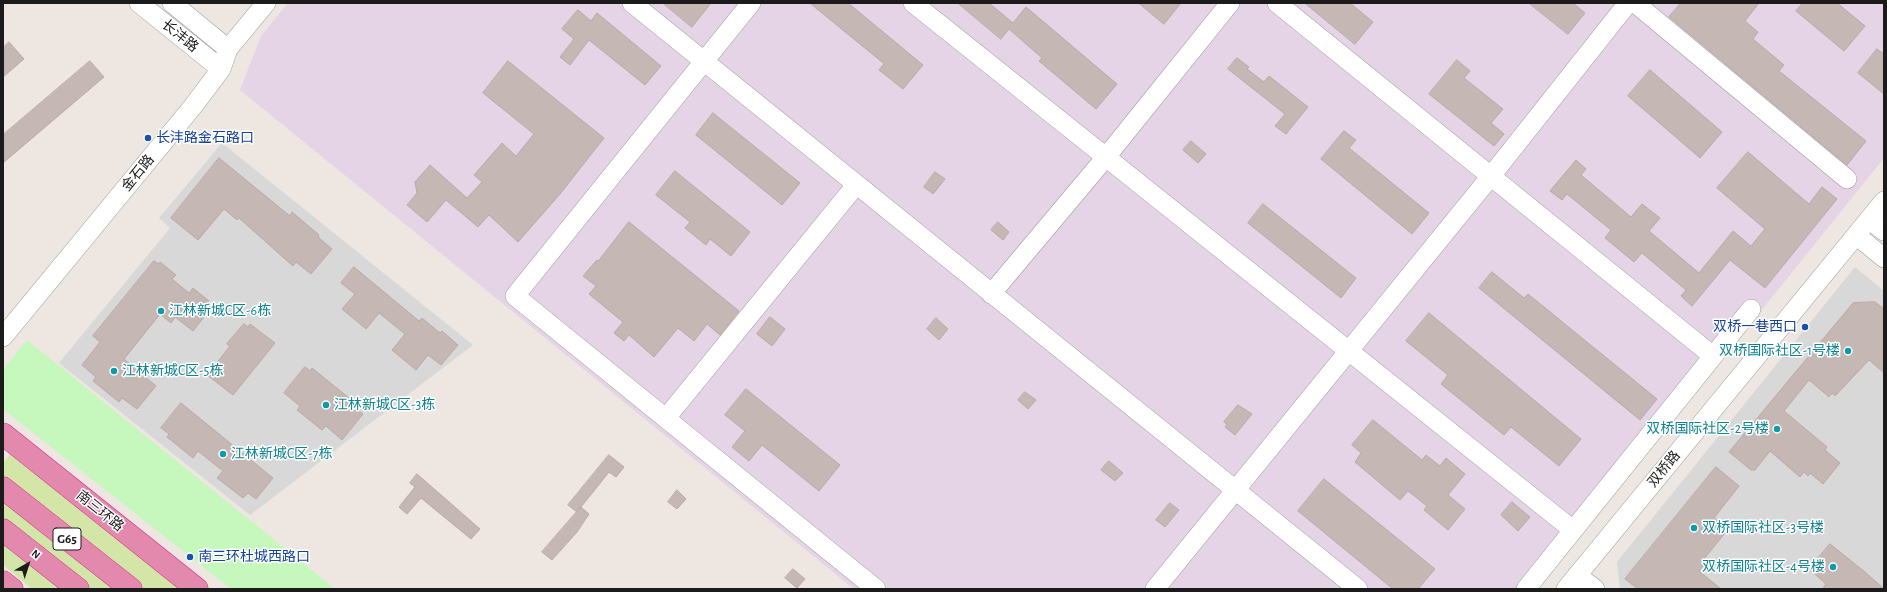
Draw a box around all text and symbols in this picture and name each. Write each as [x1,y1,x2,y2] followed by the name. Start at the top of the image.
[158,16,202,56] street label: 长沣路
[156,130,254,146] place label: 长沣路金石路口
[143,133,153,143] marker: 长沣路金石路口
[118,151,158,195] street label: 金石路
[169,303,271,319] place label: 江林新城C区-6栋
[156,306,166,316] marker: 江林新城C区-6栋
[1713,319,1797,335] place label: 双桥一巷西口
[1800,322,1810,332] marker: 双桥一巷西口
[1719,343,1840,359] place label: 双桥国际社区-1号楼
[1843,346,1853,356] marker: 双桥国际社区-1号楼
[122,363,223,379] place label: 江林新城C区-5栋
[109,366,119,376] marker: 江林新城C区-5栋
[334,397,435,413] place label: 江林新城C区-3栋
[321,400,331,410] marker: 江林新城C区-3栋
[1646,421,1769,437] place label: 双桥国际社区-2号楼
[1772,424,1782,434] marker: 双桥国际社区-2号楼
[231,446,332,462] place label: 江林新城C区-7栋
[1644,447,1684,491] street label: 双桥路
[218,449,228,459] marker: 江林新城C区-7栋
[73,487,127,535] street label: 南三环路
[1702,520,1824,536] place label: 双桥国际社区-3号楼
[1689,523,1699,533] marker: 双桥国际社区-3号楼
[53,528,81,550] road number: G65
[8,544,48,584] north arrow
[29,548,42,561] text: N
[198,549,310,565] place label: 南三环杜城西路口
[185,552,195,562] marker: 南三环杜城西路口
[1702,559,1825,575] place label: 双桥国际社区-4号楼
[1828,562,1838,572] marker: 双桥国际社区-4号楼

